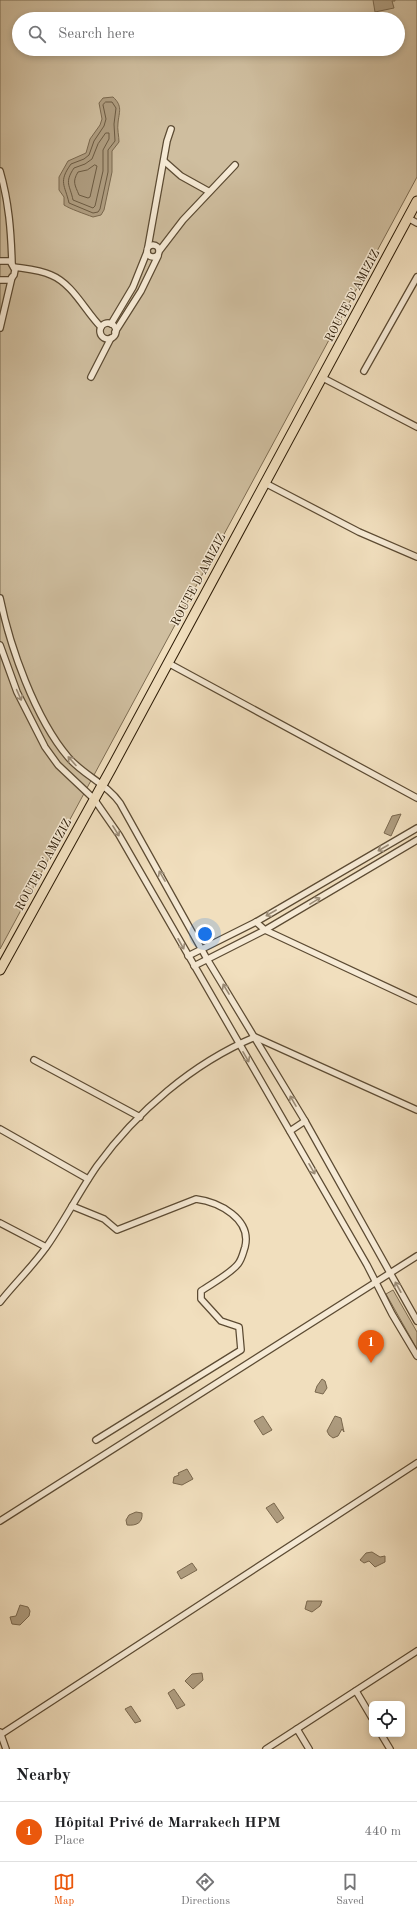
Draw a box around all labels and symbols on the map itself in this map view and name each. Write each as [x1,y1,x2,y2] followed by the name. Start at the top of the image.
[324,248,383,344] street label: ROUTE D'AMIZIZ
[170,532,229,628] street label: ROUTE D'AMIZIZ
[15,688,23,700] one-way arrow
[67,756,76,766] one-way arrow
[14,817,74,913] street label: ROUTE D'AMIZIZ
[113,825,121,837] one-way arrow
[377,844,389,852] one-way arrow
[157,870,165,882] one-way arrow
[309,896,321,904] one-way arrow
[265,909,277,917] one-way arrow
[195,924,215,944] your location
[178,938,186,950] one-way arrow
[221,983,229,995] one-way arrow
[242,1051,250,1062] one-way arrow
[288,1095,296,1107] one-way arrow
[308,1163,316,1175] one-way arrow
[394,1281,402,1293] one-way arrow
[358,1330,384,1363] pin: 1

